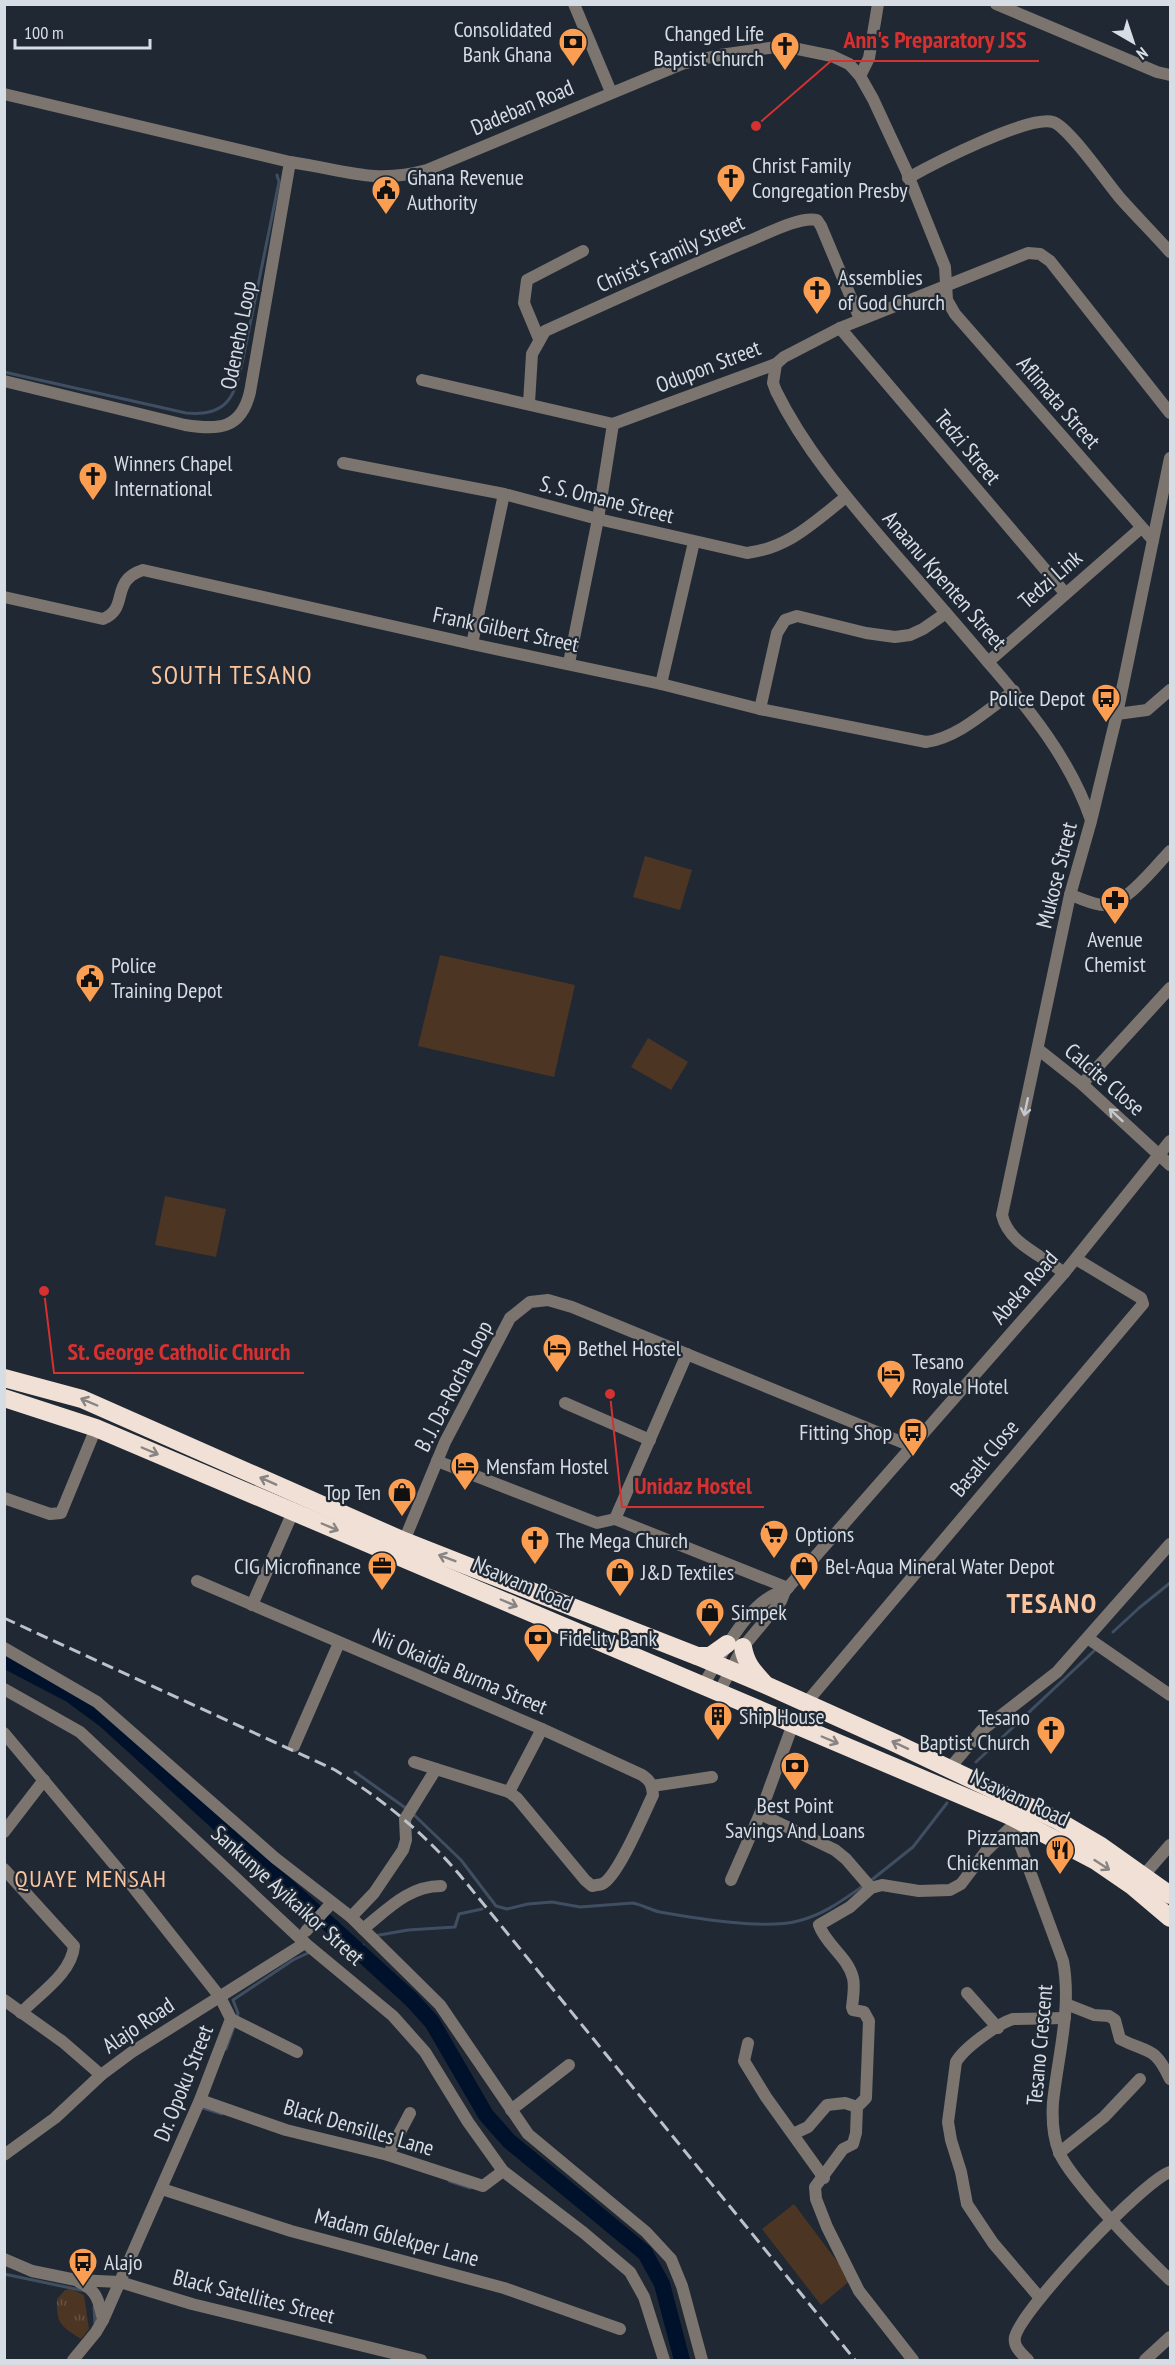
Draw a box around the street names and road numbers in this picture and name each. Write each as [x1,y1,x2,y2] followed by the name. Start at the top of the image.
[466,73,578,141] street label: Dadeban Road
[592,208,748,298] street label: Christ's Family Street
[214,278,262,392] street label: Odeneho Loop
[652,333,764,399] street label: Odupon Street
[1011,350,1107,454] street label: Aflimata Street
[929,404,1007,490] street label: Tedzi Street
[537,469,677,529] street label: S. S. Omane Street
[877,505,1013,655] street label: Anaanu Kpenten Street
[1012,543,1088,614] street label: Tedzi Link
[430,600,582,658] street label: Frank Gilbert Street
[1029,819,1083,931] street label: Mukose Street
[1059,1037,1151,1121] street label: Calcite Close
[984,1244,1064,1330] street label: Abeka Road
[408,1316,498,1456] street label: B. J. Da-Rocha Loop
[944,1414,1024,1502] street label: Basalt Close
[469,1549,577,1617] street label: Nsawam Road
[368,1622,552,1720] street label: Nii Okaidja Burma Street
[966,1762,1074,1832] street label: Nsawam Road
[206,1819,370,1971] street label: Sankunye Ayikaikor Street
[1020,1983,1058,2107] street label: Tesano Crescent
[97,1991,179,2059] street label: Alajo Road
[147,2021,219,2145] street label: Dr. Opoku Street
[281,2092,437,2162] street label: Black Densilles Lane
[312,2202,482,2272] street label: Madam Gblekper Lane
[170,2262,338,2330] street label: Black Satellites Street

